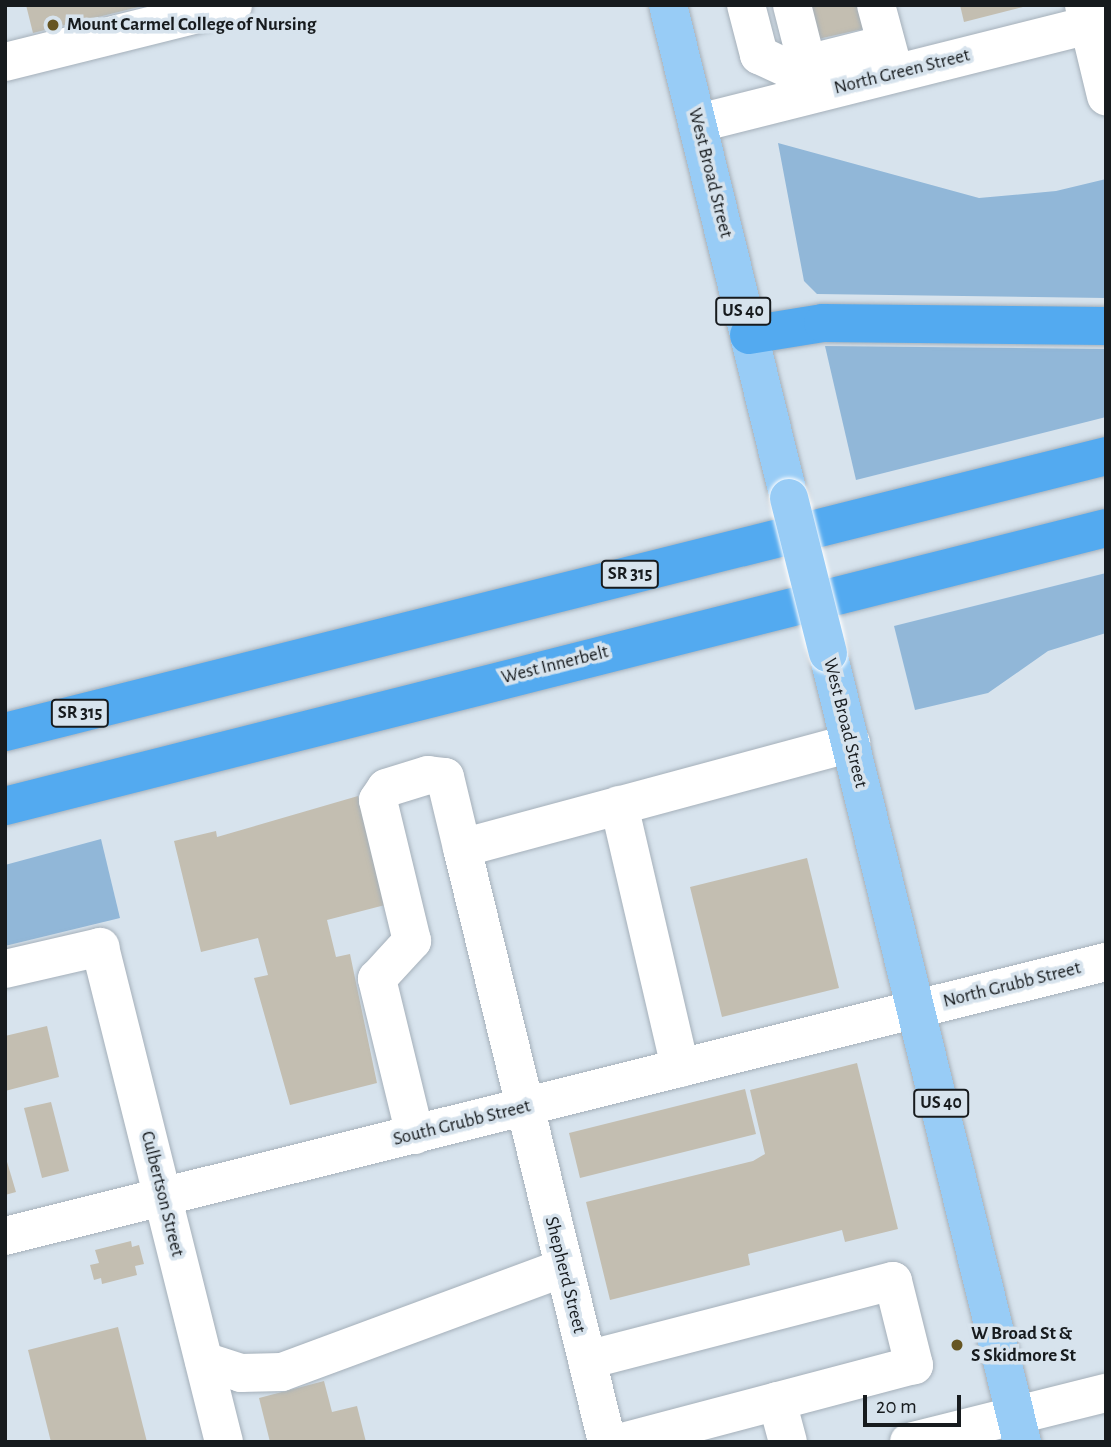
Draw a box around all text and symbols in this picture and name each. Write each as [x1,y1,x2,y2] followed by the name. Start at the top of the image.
[67,14,316,36] place label: Mount Carmel College of Nursing
[45,17,61,33] marker: Mount Carmel College of Nursing
[832,44,972,100] street label: North Green Street
[683,106,737,240] street label: West Broad Street
[715,296,771,326] road number: US 40
[600,560,660,588] road number: SR 315
[499,641,611,689] street label: West Innerbelt
[818,656,872,790] street label: West Broad Street
[50,698,110,728] road number: SR 315
[941,957,1083,1013] street label: North Grubb Street
[913,1088,969,1118] road number: US 40
[391,1095,533,1151] street label: South Grubb Street
[135,1129,189,1259] street label: Culbertson Street
[539,1214,591,1336] street label: Shepherd Street
[971,1323,1076,1367] place label: W Broad St & S Skidmore St
[949,1337,965,1353] marker: W Broad St & S Skidmore St
[866,1380,964,1424] scale bar
[876,1396,917,1417] text: 20 m

